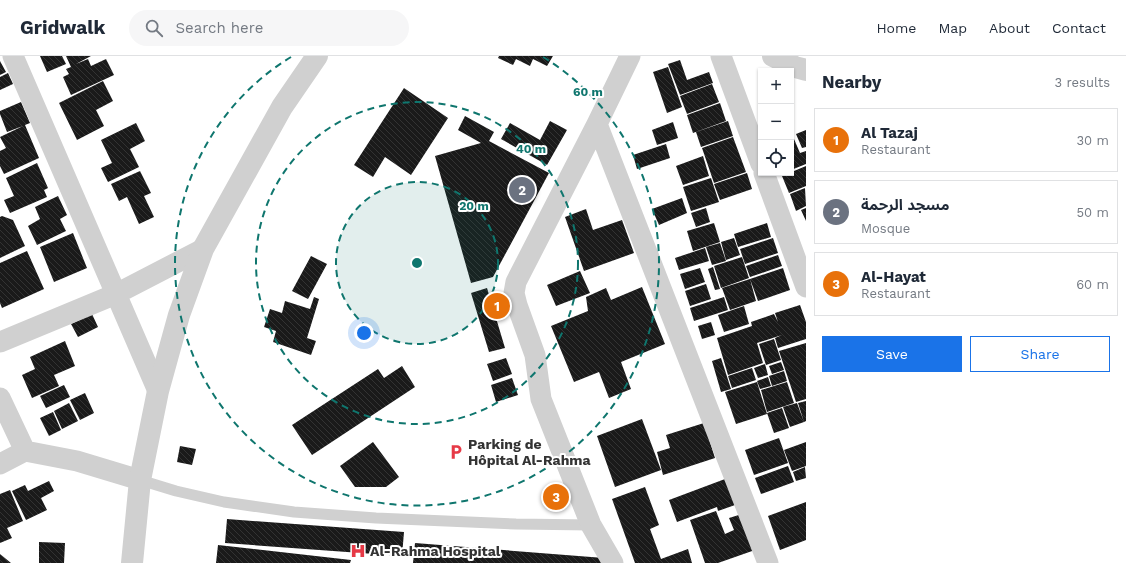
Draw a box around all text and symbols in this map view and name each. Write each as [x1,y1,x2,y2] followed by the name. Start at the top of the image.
[129,10,409,46] search box
[20,16,105,39] text: Gridwalk
[143,17,165,39] icon: search
[175,19,263,37] text: Search here
[876,20,916,36] text: Home
[938,20,967,36] text: Map
[989,20,1030,36] text: About
[1052,20,1106,36] text: Contact
[758,68,794,176] map controls
[758,68,794,104] button: +
[822,72,881,92] text: Nearby
[1055,75,1110,90] text: 3 results
[573,85,603,99] text: 60 m
[758,104,794,140] button: −
[861,124,918,142] text: Al Tazaj
[833,133,839,148] text: 1
[1077,133,1109,148] text: 30 m
[758,140,794,176] button: locate
[516,142,546,156] text: 40 m
[861,142,931,157] text: Restaurant
[509,175,535,205] pin: 2
[861,196,950,214] text: مسجد الرحمة
[459,199,489,213] text: 20 m
[832,205,840,220] text: 2
[1077,205,1109,220] text: 50 m
[861,221,910,236] text: Mosque
[410,256,424,270] centre of rings
[861,268,926,286] text: Al-Hayat
[832,277,840,292] text: 3
[1076,277,1109,292] text: 60 m
[861,286,931,301] text: Restaurant
[484,291,510,321] pin: 1
[354,323,374,343] your location
[822,336,962,372] button: Save
[970,336,1110,372] button: Share
[468,436,591,468] place label: Parking de Hôpital Al-Rahma
[447,443,465,461] parking icon: Parking de Hôpital Al-Rahma
[543,482,569,512] pin: 3
[349,542,367,560] hospital icon: Al-Rahma Hospital
[370,543,501,559] place label: Al-Rahma Hospital

